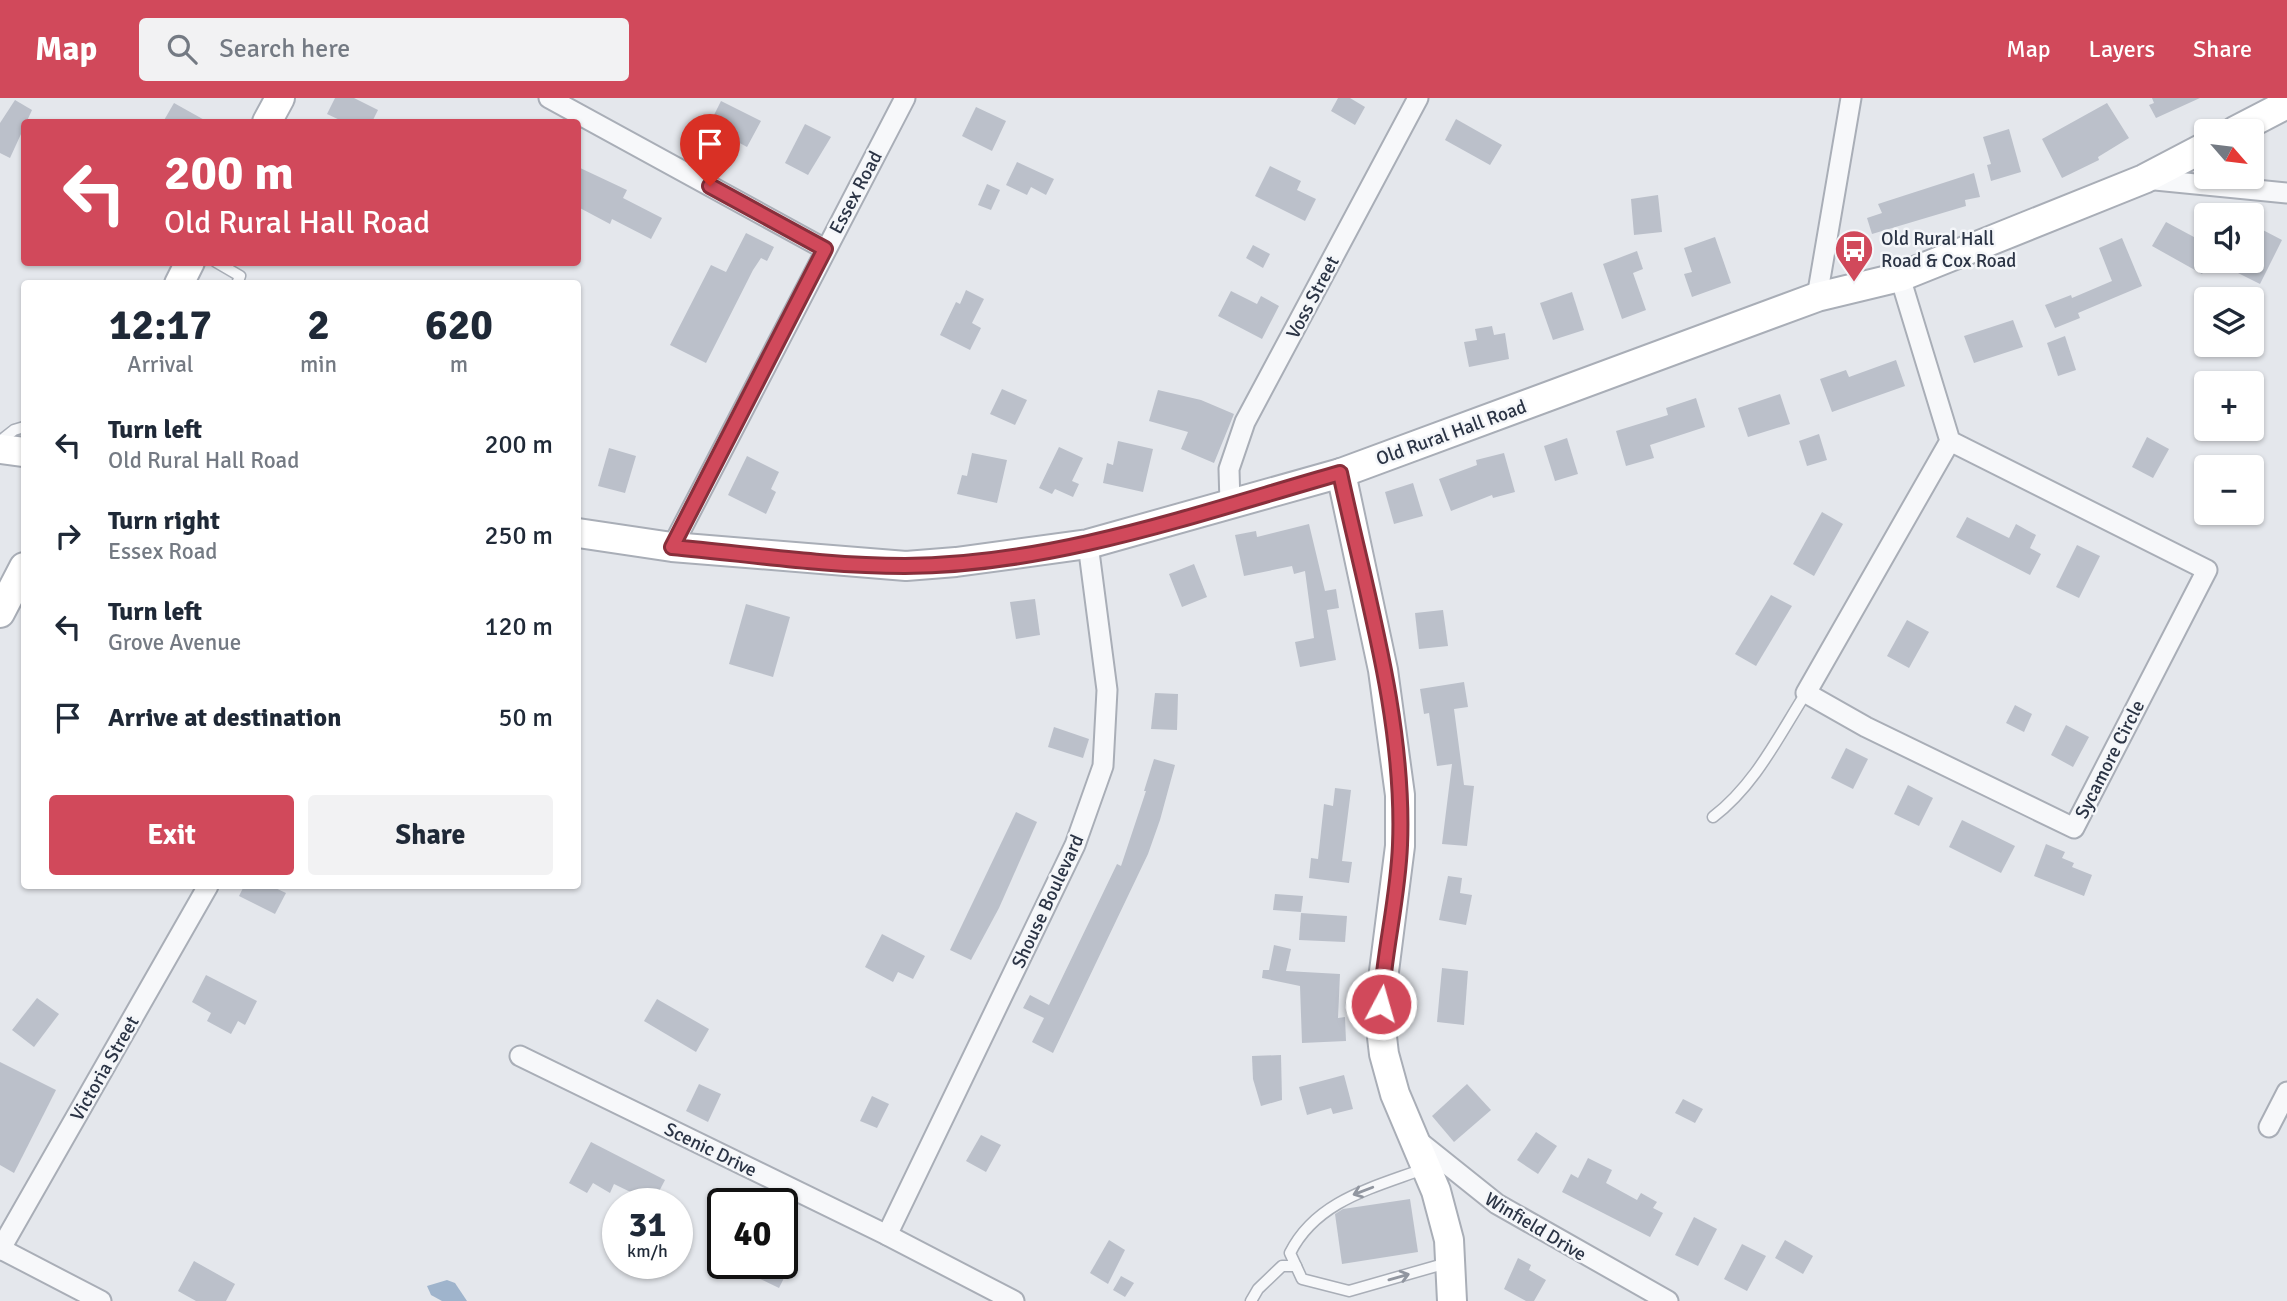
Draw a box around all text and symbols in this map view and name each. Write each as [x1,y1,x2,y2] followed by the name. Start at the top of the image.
[139,18,629,81] search box
[35,29,97,70] text: Map
[163,30,201,68] icon: search
[219,33,350,65] text: Search here
[2006,34,2051,64] text: Map
[2089,34,2155,64] text: Layers
[2193,34,2252,64] text: Share
[680,114,740,186] pin
[2194,119,2264,189] north arrow
[2194,119,2264,525] map controls
[691,125,729,163] icon: arrive
[164,143,294,203] text: 200 m
[49,147,140,238] icon: left
[824,147,888,238] street label: Essex Road
[164,203,430,242] text: Old Rural Hall Road
[2194,203,2264,273] button: sound
[1881,227,2016,273] place label: Old Rural Hall Road & Cox Road
[1833,228,1875,283] bus stop icon: Old Rural Hall Road & Cox Road
[1281,252,1345,343] street label: Voss Street
[2194,287,2264,357] button: layers
[109,300,212,351] text: 12:17
[307,300,330,351] text: 2
[425,300,493,351] text: 620
[127,350,194,379] text: Arrival
[300,350,337,379] text: min
[450,350,468,379] text: m
[2194,371,2264,441] button: +
[1373,395,1530,471] street label: Old Rural Hall Road
[108,414,202,446] text: Turn left
[49,426,87,464] icon: left
[484,429,553,461] text: 200 m
[108,446,299,475] text: Old Rural Hall Road
[2194,455,2264,525] button: −
[108,505,220,537] text: Turn right
[49,517,87,555] icon: right
[484,520,553,552] text: 250 m
[108,537,218,566] text: Essex Road
[108,596,202,628] text: Turn left
[49,608,87,646] icon: left
[484,611,553,643] text: 120 m
[108,628,241,657] text: Grove Avenue
[2070,696,2150,823] street label: Sycamore Circle
[49,699,87,737] icon: arrive
[108,702,341,734] text: Arrive at destination
[498,702,553,734] text: 50 m
[49,795,294,875] button: Exit
[308,795,553,875] button: Share
[1006,831,1089,972] street label: Shouse Boulevard
[1344,967,1418,1041] position arrow
[65,1011,145,1125] street label: Victoria Street
[660,1117,761,1183] street label: Scenic Drive
[1352,1186,1374,1199] one-way arrow
[1480,1187,1591,1267] street label: Winfield Drive
[707,1188,798,1279] speed limit sign: 40
[629,1203,666,1246] text: 31
[627,1240,668,1262] text: km/h
[1388,1269,1410,1282] one-way arrow

